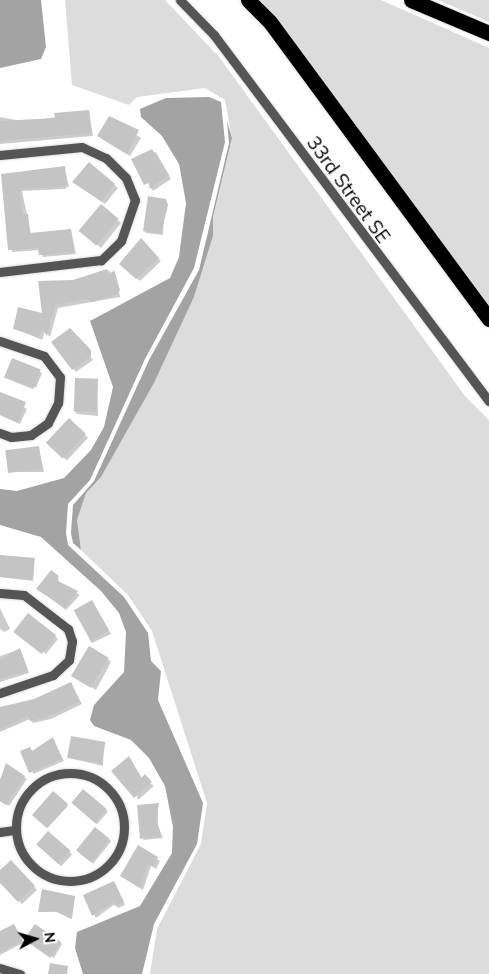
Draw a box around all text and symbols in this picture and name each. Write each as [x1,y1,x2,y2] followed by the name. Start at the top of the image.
[302,132,394,248] street label: 33rd Street SE
[10,914,60,964] north arrow
[40,931,59,944] text: N

